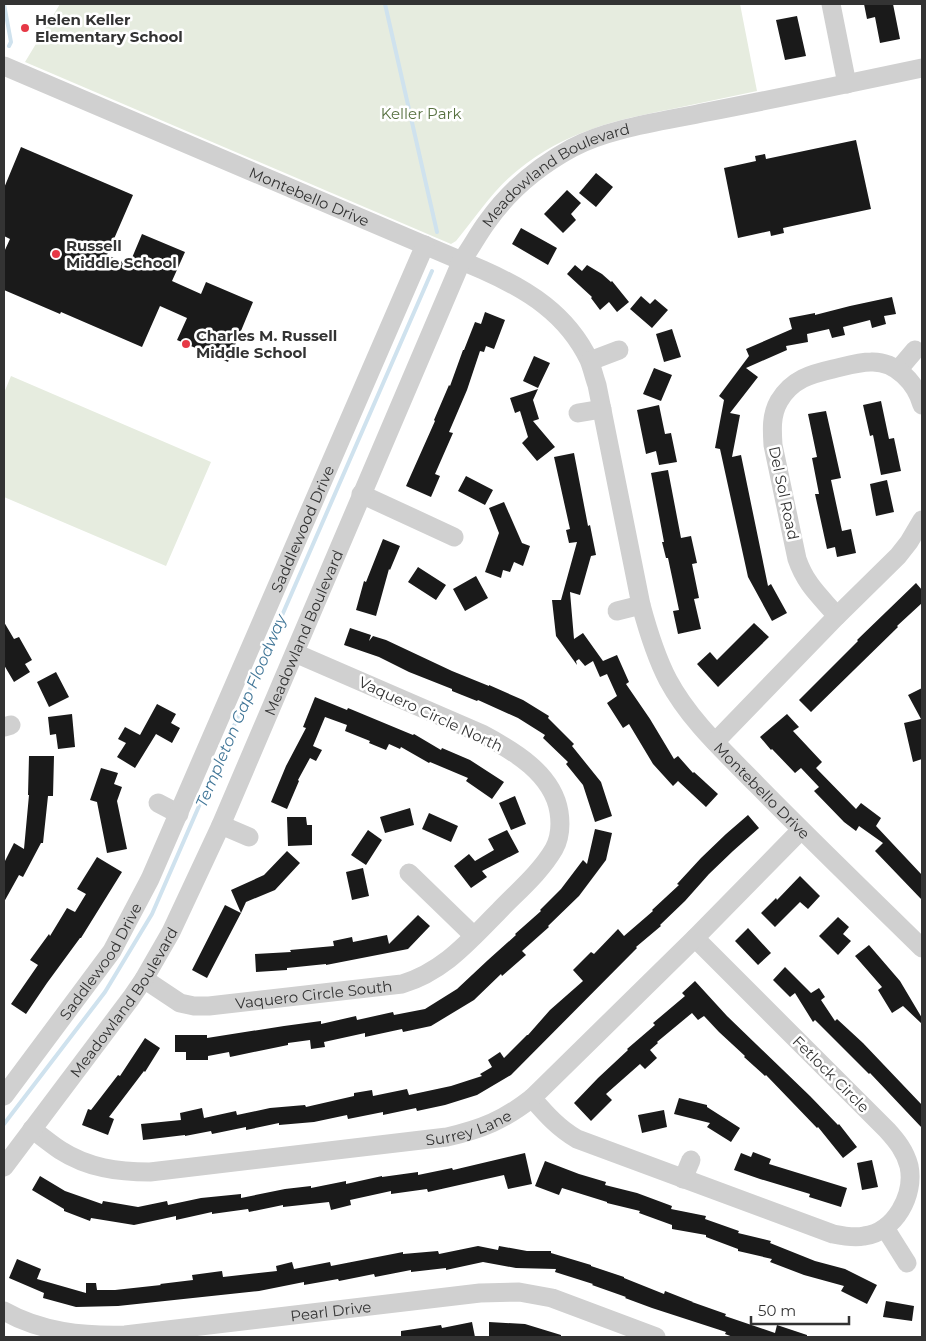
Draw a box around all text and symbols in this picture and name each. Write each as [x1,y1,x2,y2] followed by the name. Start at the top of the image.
[35,10,183,46] place label: Helen Keller Elementary School
[19,22,31,34] marker: Helen Keller Elementary School
[381,104,461,123] park label: Keller Park
[477,119,632,230] street label: Meadowland Boulevard
[247,162,372,230] street label: Montebello Drive
[66,236,177,272] place label: Russell Middle School
[50,248,62,260] marker: Russell Middle School
[196,326,337,362] place label: Charles M. Russell Middle School
[180,338,192,350] marker: Charles M. Russell Middle School
[765,444,803,542] street label: Del Sol Road
[266,462,338,595] street label: Saddlewood Drive
[259,547,347,718] street label: Meadowland Boulevard
[192,610,291,810] water label: Templeton Gap Floodway
[356,672,506,756] street label: Vaquero Circle North
[710,738,814,843] street label: Montebello Drive
[55,899,145,1023] street label: Saddlewood Drive
[65,923,181,1081] street label: Meadowland Boulevard
[234,976,393,1012] street label: Vaquero Circle South
[789,1032,873,1116] street label: Fetlock Circle
[424,1105,515,1149] street label: Surrey Lane
[751,1294,848,1326] scale bar
[289,1296,372,1325] street label: Pearl Drive
[758,1301,796,1320] text: 50 m

